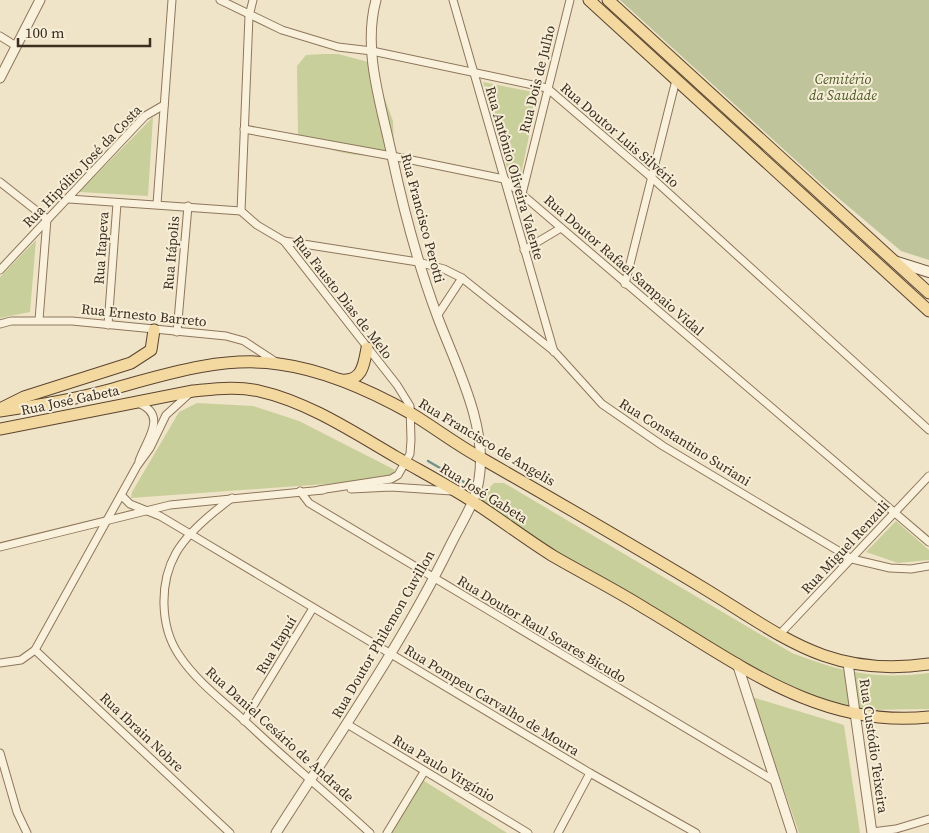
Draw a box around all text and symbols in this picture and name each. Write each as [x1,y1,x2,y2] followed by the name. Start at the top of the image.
[18,15,150,47] scale bar
[25,22,65,43] text: 100 m
[514,23,560,135] street label: Rua Dois de Julho
[809,69,877,105] park label: Cemitério da Saudade
[556,78,684,192] street label: Rua Doutor Luis Silvério
[481,84,549,262] street label: Rua Antônio Oliveira Valente
[18,100,147,232] street label: Rua Hipólito José da Costa
[396,151,450,285] street label: Rua Francisco Perotti
[540,190,708,340] street label: Rua Doutor Rafael Sampaio Vidal
[88,210,114,285] street label: Rua Itapeva
[158,215,184,291] street label: Rua Itápolis
[288,231,398,363] street label: Rua Fausto Dias de Melo
[80,298,208,332] street label: Rua Ernesto Barreto
[19,380,122,420] street label: Rua José Gabeta
[415,393,559,491] street label: Rua Francisco de Angelis
[615,393,755,491] street label: Rua Constantino Suriani
[436,458,533,528] street label: Rua José Gabeta
[796,496,894,598] street label: Rua Miguel Renzuli
[327,546,440,722] street label: Rua Doutor Philemon Cuvillon
[454,570,631,688] street label: Rua Doutor Raul Soares Bicudo
[251,612,301,678] street label: Rua Itapuí
[401,640,584,761] street label: Rua Pompeu Carvalho de Moura
[201,662,359,806] street label: Rua Daniel Cesário de Andrade
[855,677,893,815] street label: Rua Custódio Teixeira
[96,688,188,776] street label: Rua Ibrain Nobre
[389,729,499,807] street label: Rua Paulo Virgínio

